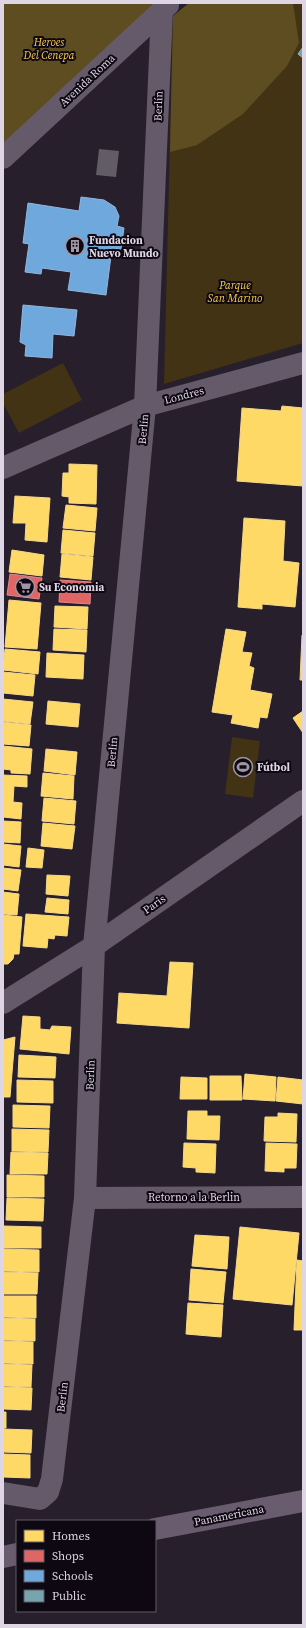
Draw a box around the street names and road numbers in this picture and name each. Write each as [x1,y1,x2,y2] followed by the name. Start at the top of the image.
[56,51,119,110] street label: Avenida Roma
[150,90,167,121] street label: Berlín
[163,383,206,408] street label: Londres
[135,413,152,445] street label: Berlín
[104,736,121,768] street label: Berlín
[140,891,169,918] street label: Paris
[82,1059,99,1090] street label: Berlín
[148,1190,240,1205] street label: Retorno a la Berlin
[53,1381,72,1413] street label: Berlín
[193,1501,266,1530] street label: Panamericana

